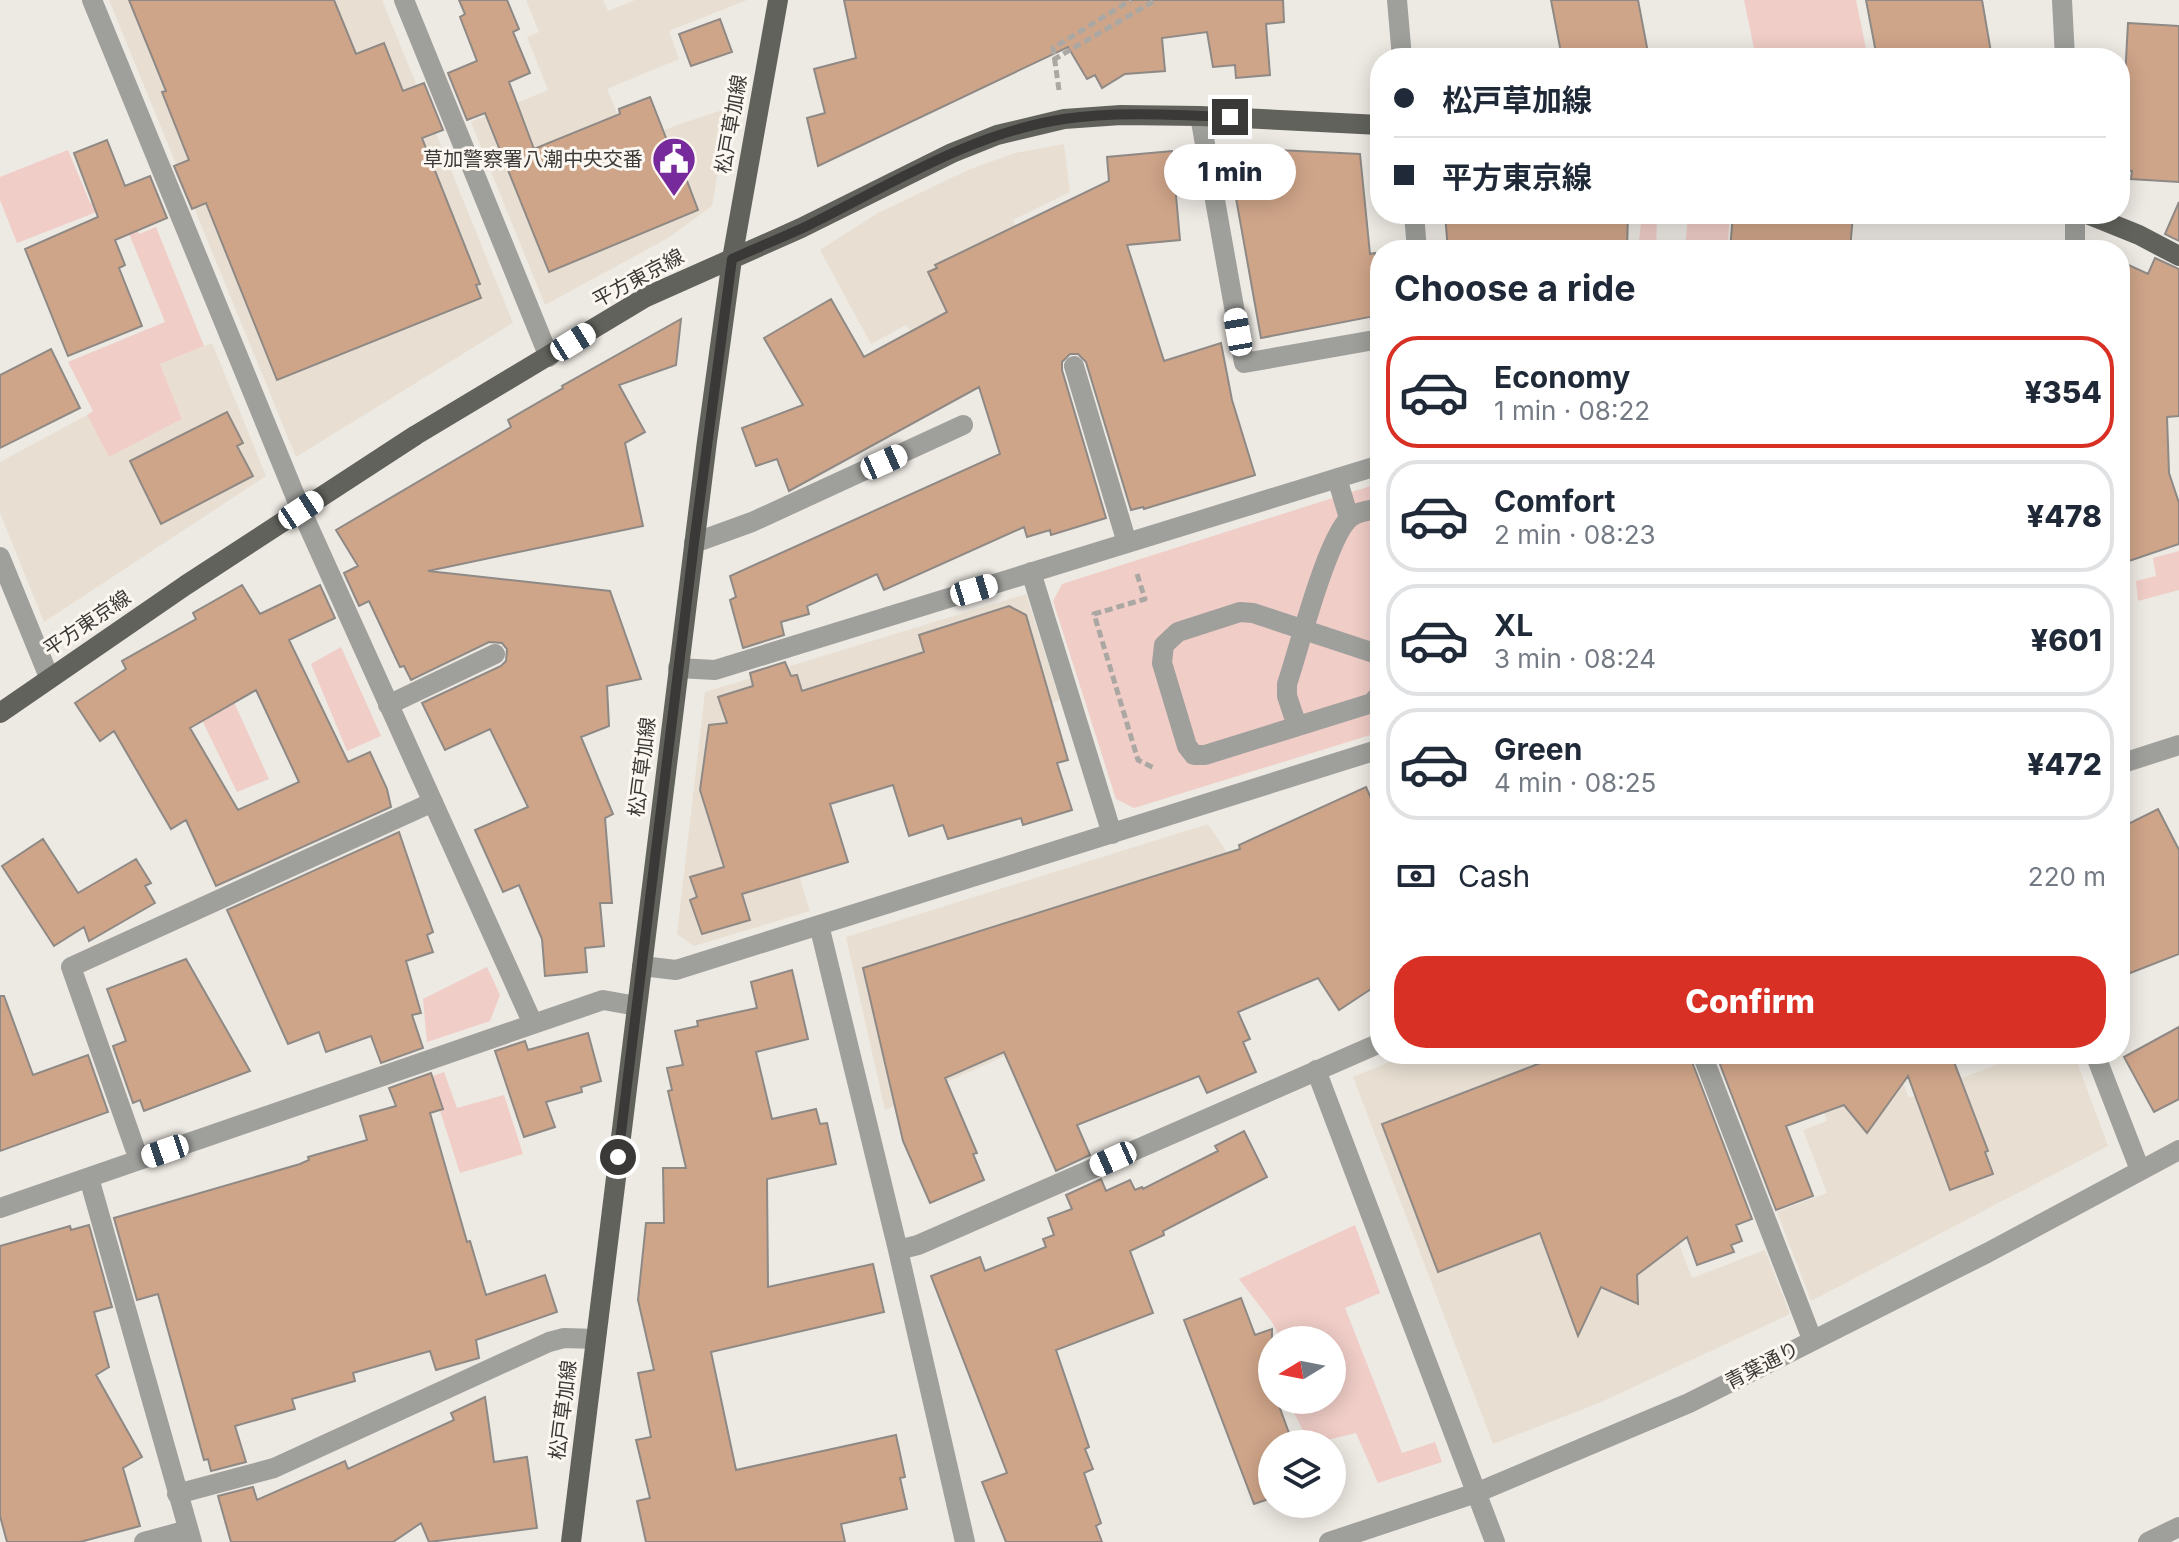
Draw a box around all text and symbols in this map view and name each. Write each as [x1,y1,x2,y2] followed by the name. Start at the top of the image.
[710,73,752,175] street label: 松戸草加線
[1442,82,1592,118] text: 松戸草加線
[1212,99,1248,135] route end
[650,135,698,198] public building icon: 草加警察署八潮中央交番
[1164,145,1296,201] callout: 1 min
[423,147,643,171] place label: 草加警察署八潮中央交番
[1197,156,1263,187] text: 1 min
[1442,159,1592,195] text: 平方東京線
[588,244,688,312] street label: 平方東京線
[1394,266,1636,310] text: Choose a ride
[1222,306,1254,358] car
[546,319,600,365] car
[1398,356,1470,428] icon: car
[1494,359,1630,395] text: Economy
[2025,374,2102,410] text: ¥354
[1494,395,1650,426] text: 1 min · 08:22
[857,441,911,483] car
[1398,480,1470,552] icon: car
[1494,483,1615,519] text: Comfort
[274,487,328,533] car
[2027,498,2102,534] text: ¥478
[1494,519,1656,550] text: 2 min · 08:23
[948,572,1000,608] car
[39,585,135,661] street label: 平方東京線
[1398,604,1470,676] icon: car
[1494,607,1533,643] text: XL
[2031,622,2102,658] text: ¥601
[1494,643,1656,674] text: 3 min · 08:24
[624,716,660,818] street label: 松戸草加線
[1398,728,1470,800] icon: car
[1494,731,1582,767] text: Green
[2027,746,2102,782] text: ¥472
[1494,767,1656,798] text: 4 min · 08:25
[1394,854,1438,898] icon: cash
[1458,858,1530,894] text: Cash
[2028,861,2106,892] text: 220 m
[1394,956,2106,1048] button: Confirm
[138,1132,192,1170] car
[1086,1138,1140,1180] car
[600,1139,636,1175] route start
[1258,1326,1346,1414] north arrow
[1258,1326,1346,1518] map controls
[1721,1336,1803,1394] street label: 青葉通り
[545,1359,581,1461] street label: 松戸草加線
[1258,1430,1346,1518] button: layers

